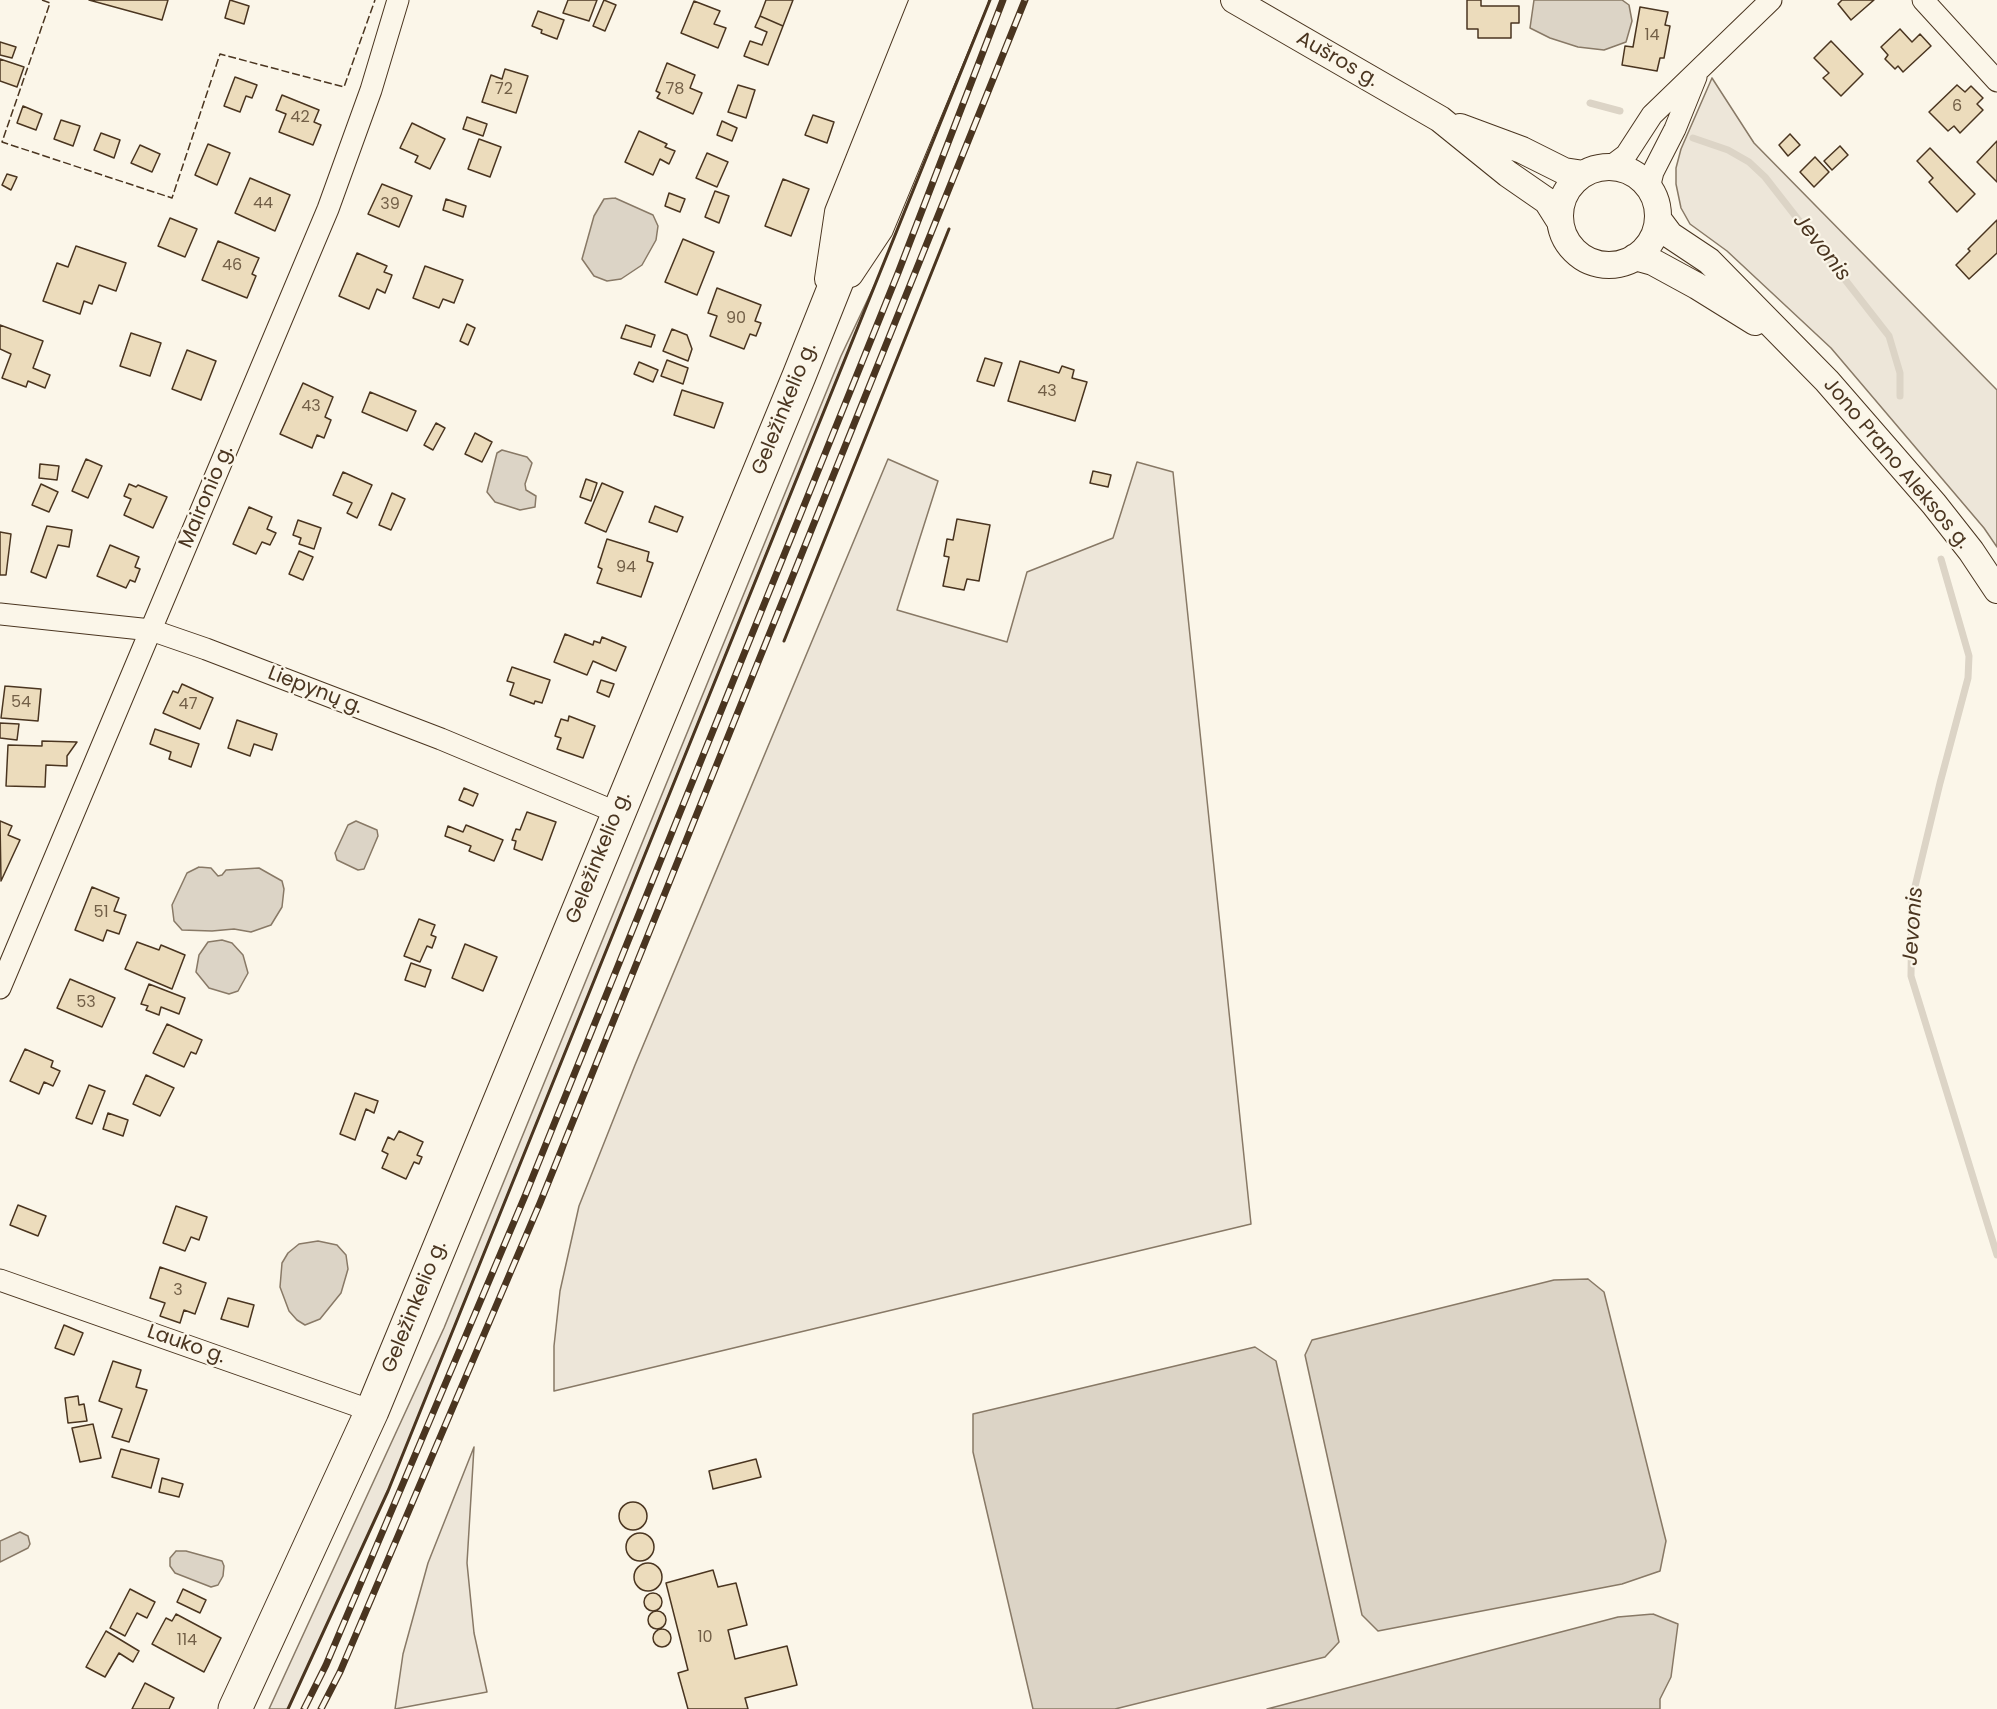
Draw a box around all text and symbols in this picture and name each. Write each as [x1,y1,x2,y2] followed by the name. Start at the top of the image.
[1644,26,1660,46] house number: 14
[1292,27,1382,93] street label: Aušros g.
[495,80,513,100] house number: 72
[666,80,684,100] house number: 78
[1952,97,1962,117] house number: 6
[290,108,310,128] house number: 42
[253,194,273,214] house number: 44
[380,195,400,215] house number: 39
[1787,209,1855,287] water label: Jevonis
[222,256,242,276] house number: 46
[726,309,746,329] house number: 90
[748,339,822,479] street label: Geležinkelio g.
[1817,374,1975,554] street label: Jono Prano Aleksos g.
[1037,382,1057,402] house number: 43
[301,397,321,417] house number: 43
[175,442,239,552] street label: Maironio g.
[616,558,636,578] house number: 94
[264,662,366,720] street label: Liepynų g.
[11,693,31,713] house number: 54
[179,695,197,715] house number: 47
[562,788,636,928] street label: Geležinkelio g.
[1899,886,1929,966] water label: Jevonis
[93,903,109,923] house number: 51
[76,993,96,1013] house number: 53
[378,1237,452,1377] street label: Geležinkelio g.
[173,1281,183,1301] house number: 3
[144,1320,228,1370] street label: Lauko g.
[697,1628,713,1648] house number: 10
[177,1631,197,1651] house number: 114

